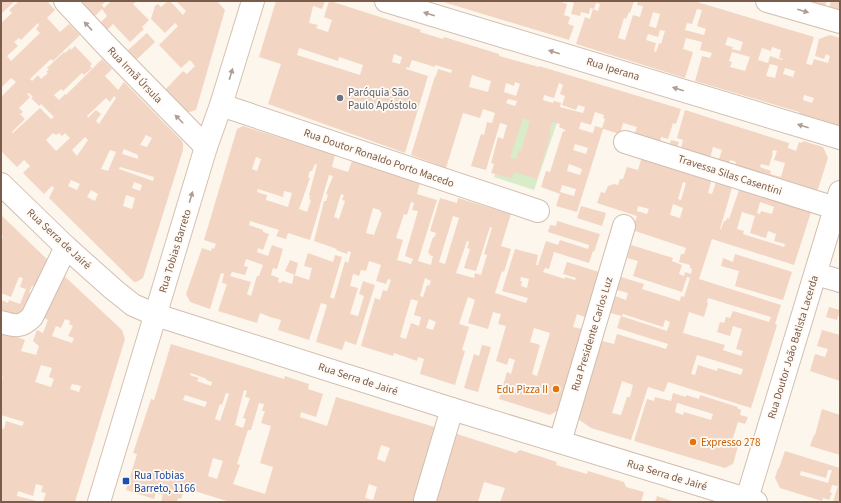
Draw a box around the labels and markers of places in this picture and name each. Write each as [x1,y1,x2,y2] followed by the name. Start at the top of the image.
[348,85,417,113] place label: Paróquia São Paulo Apóstolo
[335,93,345,103] marker: Paróquia São Paulo Apóstolo
[496,382,548,397] place label: Edu Pizza II
[551,384,561,394] marker: Edu Pizza II
[701,435,761,450] place label: Expresso 278
[688,437,698,447] marker: Expresso 278
[134,468,196,496] place label: Rua Tobias Barreto, 1166
[121,476,131,486] marker: Rua Tobias Barreto, 1166

